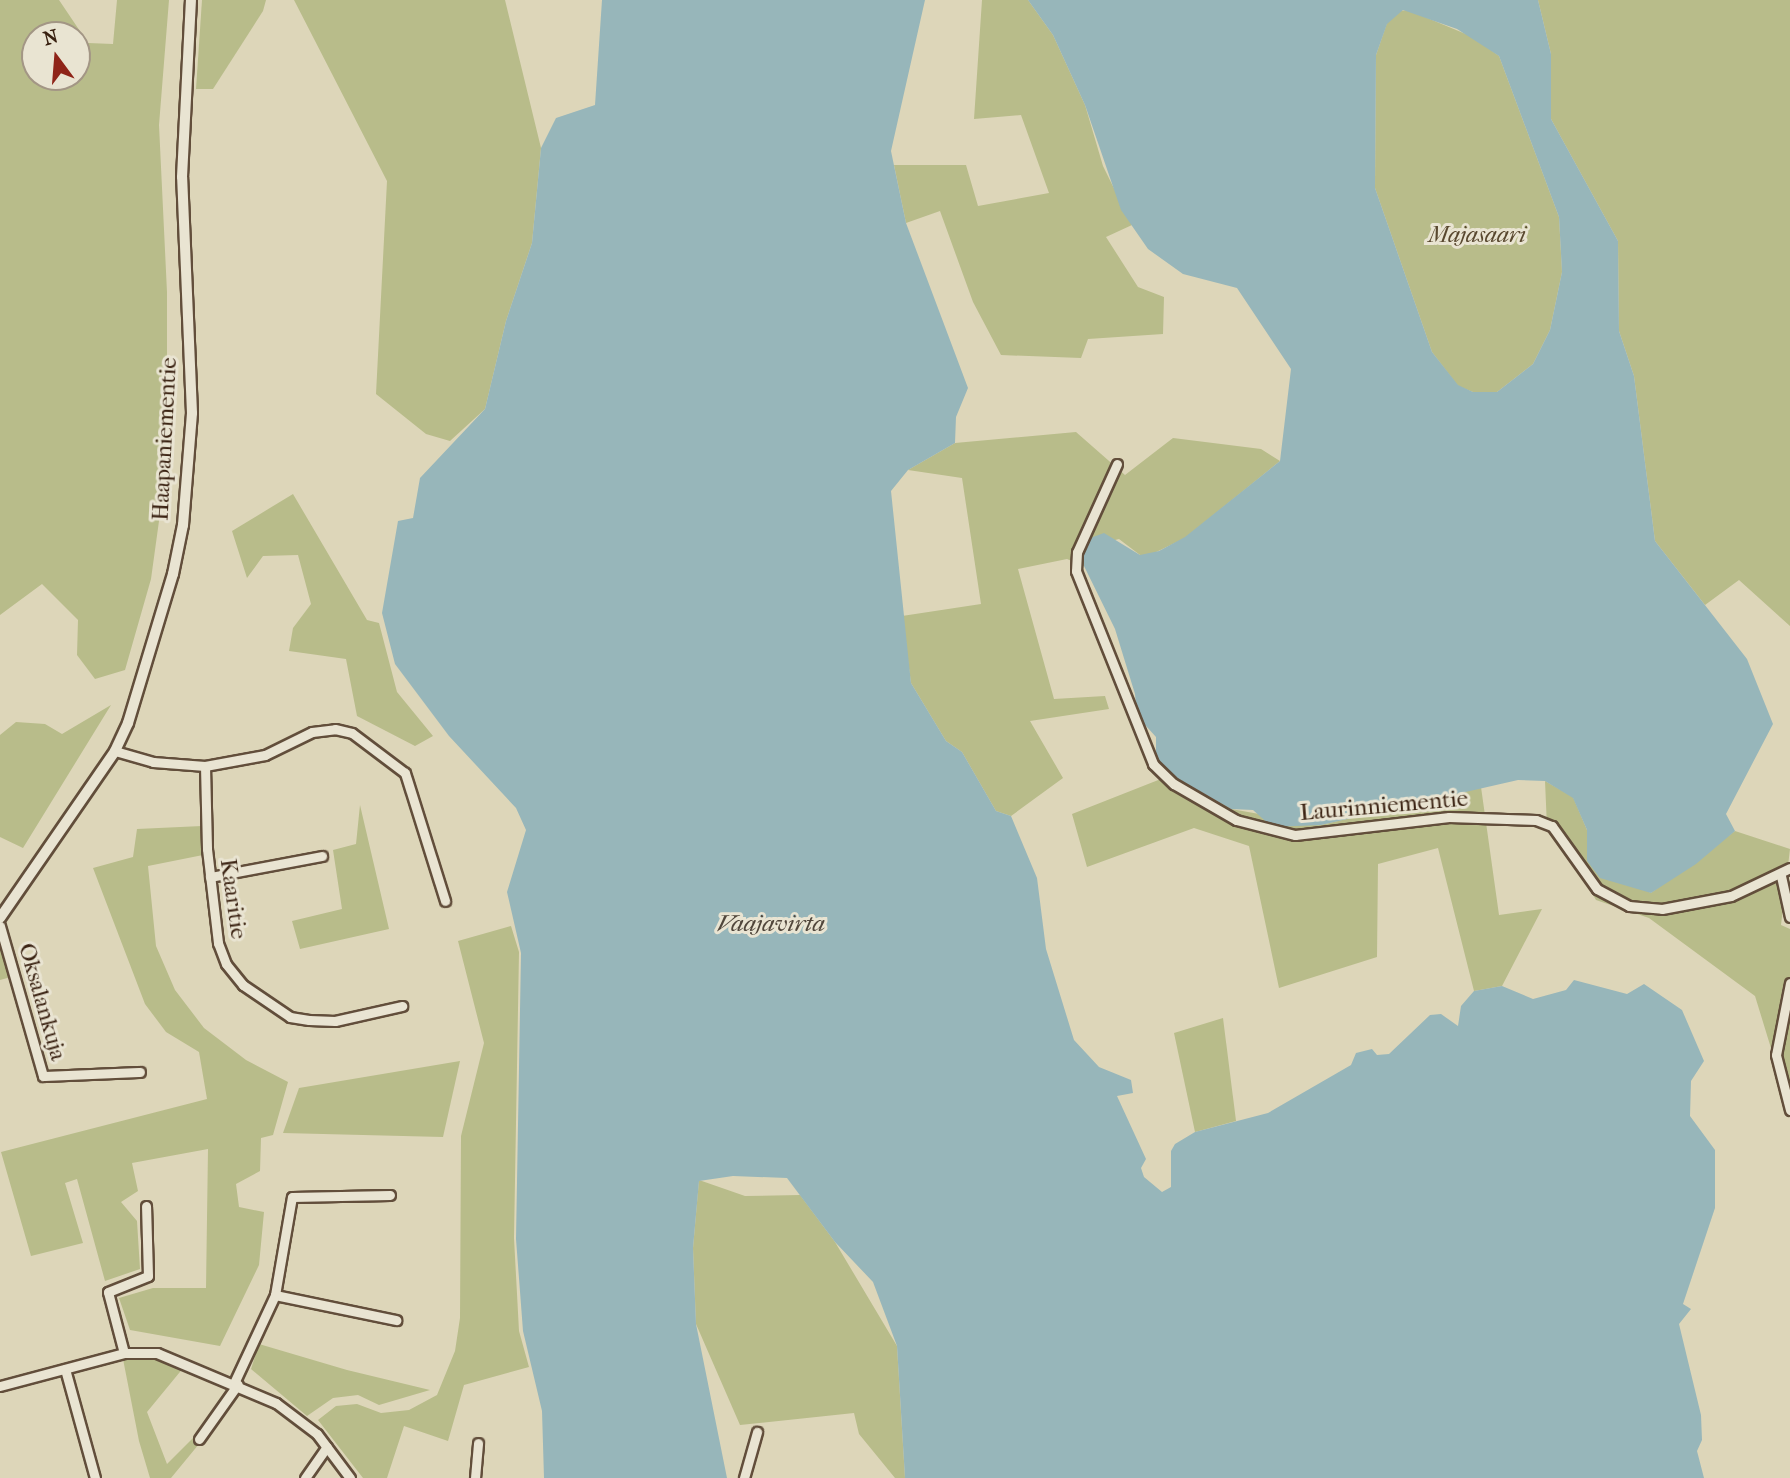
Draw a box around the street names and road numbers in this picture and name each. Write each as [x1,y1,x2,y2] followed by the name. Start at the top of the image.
[147,357,183,521] street label: Haapaniementie
[1299,785,1469,827] street label: Laurinniementie
[214,857,252,941] street label: Kaaritie
[12,940,72,1064] street label: Oksalankuja

